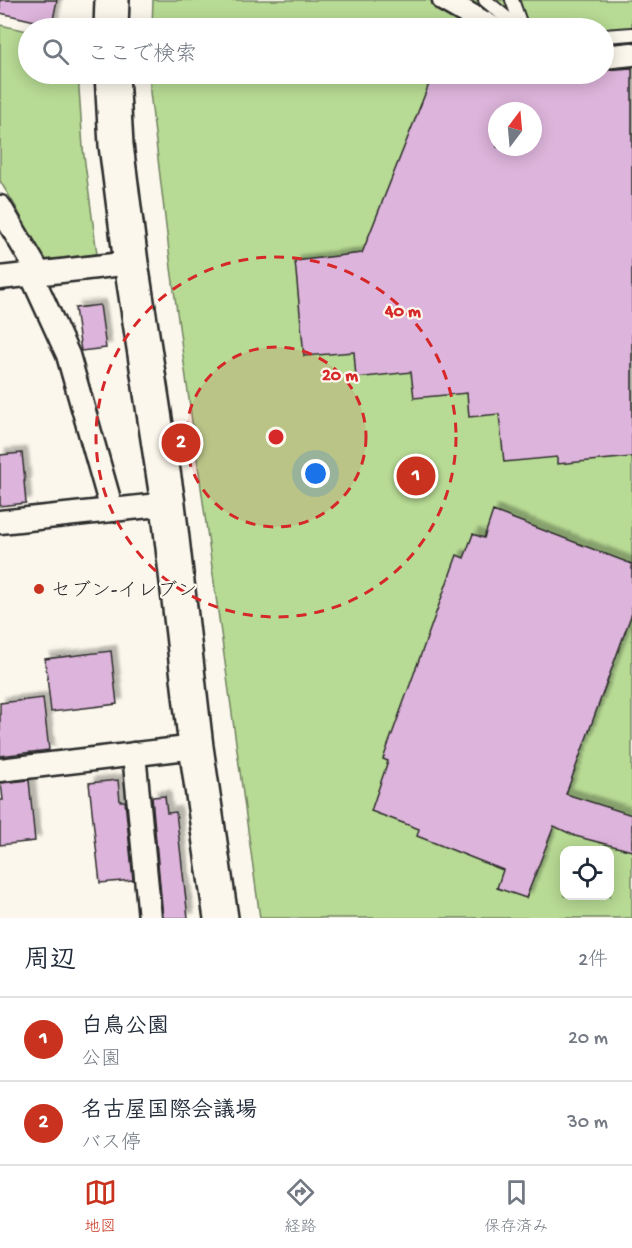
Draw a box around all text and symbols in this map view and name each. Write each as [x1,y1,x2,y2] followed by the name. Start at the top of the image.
[18,18,614,84] search box
[39,35,72,68] icon: search
[87,43,197,69] text: ここで検索
[488,102,542,156] north arrow
[384,302,421,323] text: 40 m
[322,366,358,387] text: 20 m
[162,420,201,466] pin: 2
[266,427,286,447] centre of rings
[396,454,436,498] pin: 1
[301,459,330,488] your location
[51,580,197,604] place label: セブン-イレブン
[32,582,46,596] marker: セブン-イレブン
[560,846,614,900] map controls
[560,846,614,900] button: locate
[24,947,76,978] text: 周辺
[578,950,608,973] text: 2件
[81,1015,169,1041] text: 白鳥公園
[39,1028,48,1051] text: 1
[568,1028,608,1051] text: 20 m
[81,1049,121,1072] text: 公園
[81,1099,257,1125] text: 名古屋国際会議場
[39,1112,48,1135] text: 2
[567,1112,608,1135] text: 30 m
[81,1133,141,1156] text: バス停
[84,1176,117,1238] tab: 地図
[284,1176,317,1238] tab: 経路
[484,1176,548,1238] tab: 保存済み

